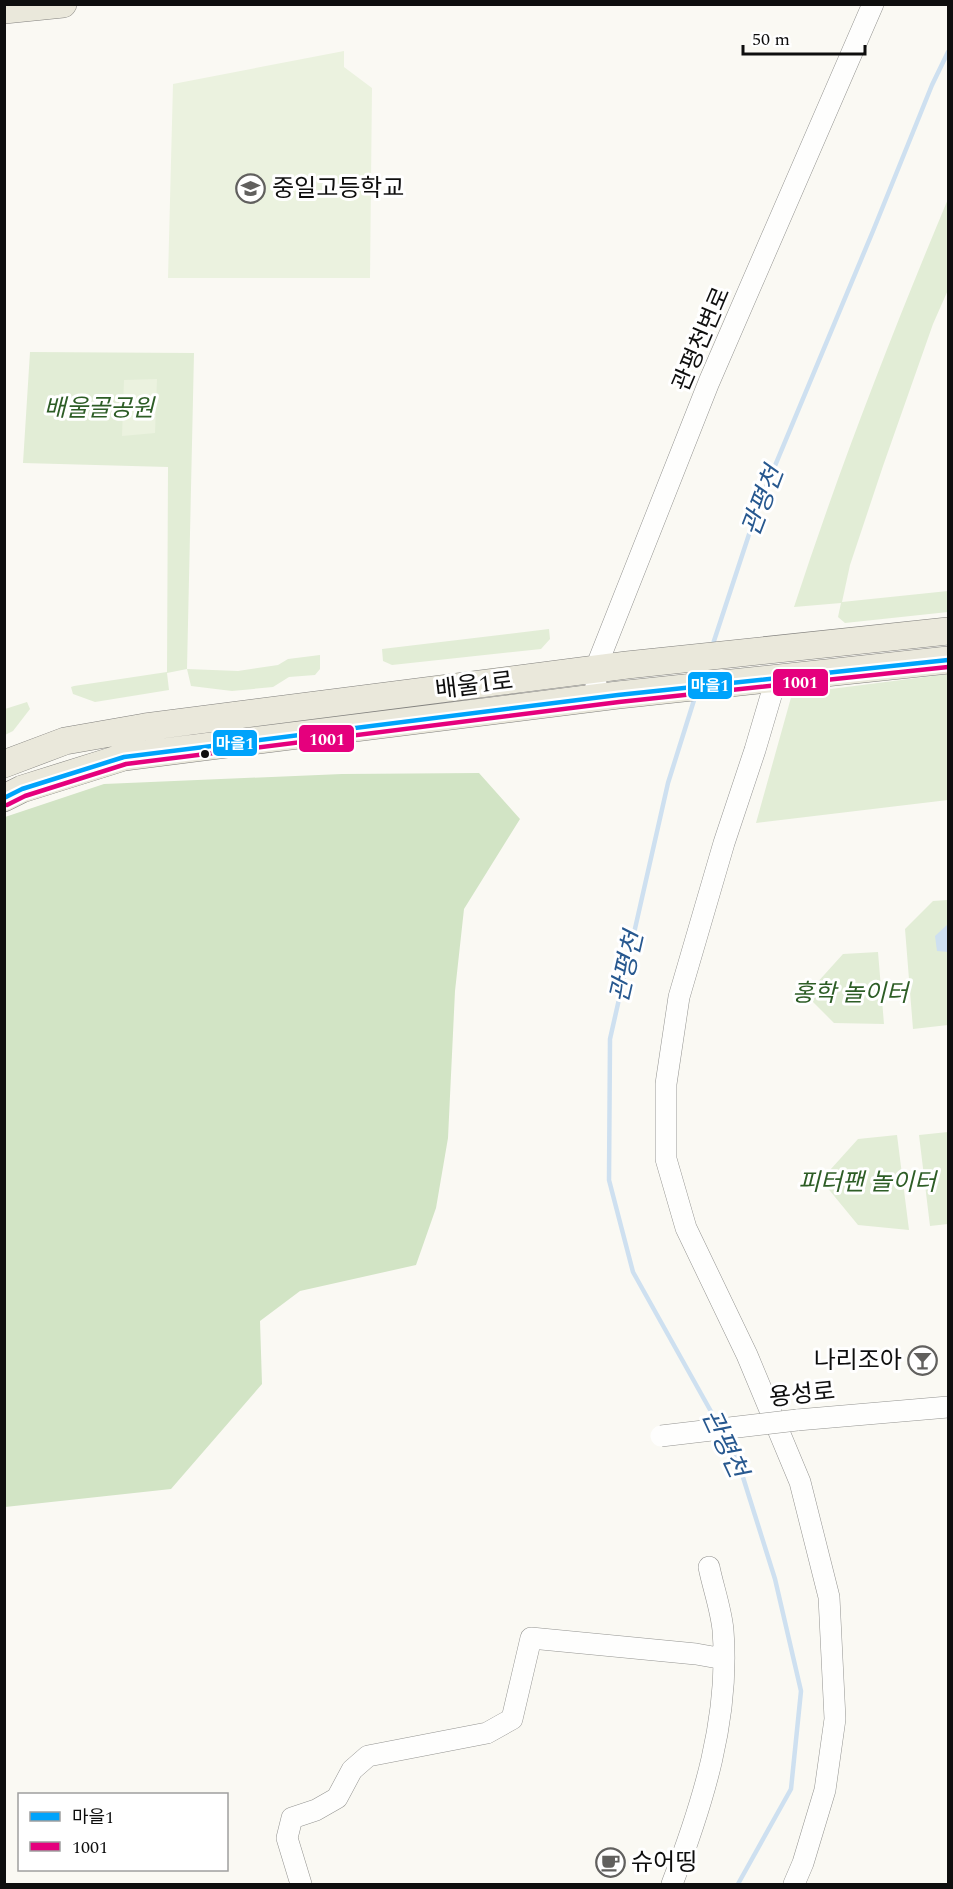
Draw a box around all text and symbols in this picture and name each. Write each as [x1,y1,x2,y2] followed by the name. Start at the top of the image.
[743,18,864,56] scale bar
[752,26,790,53] text: 50 m
[272,171,404,207] place label: 중일고등학교
[235,172,267,204] school or university icon: 중일고등학교
[664,282,740,397] street label: 관평천변로
[44,391,156,427] park label: 배울골공원
[731,458,796,542] water label: 관평천
[433,663,515,709] street label: 배울1로
[772,668,829,697] line badge: 1001
[687,671,733,700] line badge: 마을1
[782,671,818,695] text: 1001
[691,674,729,698] text: 마을1
[298,724,355,753] line badge: 1001
[309,728,345,752] text: 1001
[212,729,258,757] line badge: 마을1
[216,732,254,756] text: 마을1
[199,748,211,760] unlabelled marker
[599,925,655,1007] water label: 관평천
[792,976,911,1012] park label: 홍학 놀이터
[798,1165,939,1201] park label: 피터팬 놀이터
[814,1343,902,1379] place label: 나리조아
[907,1344,939,1376] bar icon: 나리조아
[767,1374,837,1416] street label: 용성로
[691,1402,759,1487] water label: 관평천
[18,1793,228,1871] legend
[72,1804,114,1831] text: 마을1
[72,1834,108,1861] text: 1001
[631,1845,697,1881] place label: 슈어띵
[594,1846,626,1878] cafe icon: 슈어띵

